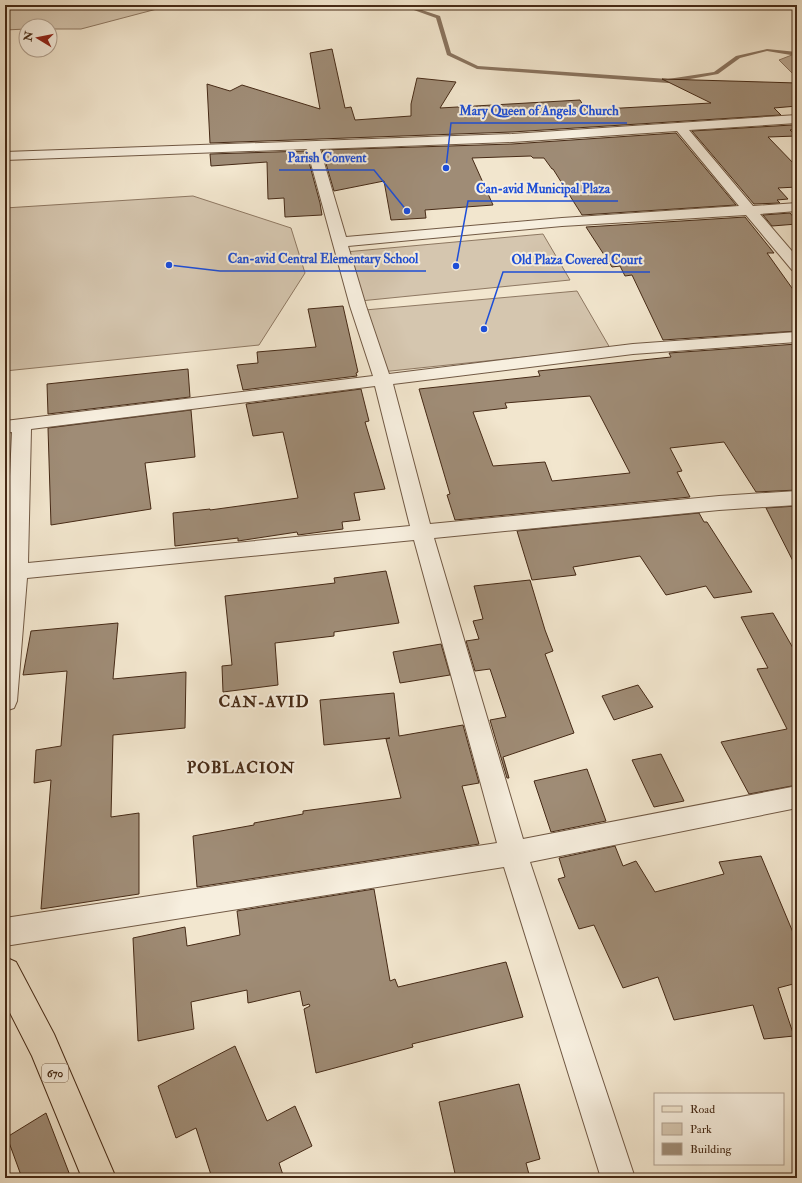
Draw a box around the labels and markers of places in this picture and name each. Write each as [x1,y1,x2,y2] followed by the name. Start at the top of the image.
[451,98,627,123] callout: Mary Queen of Angels Church
[279,145,374,170] callout: Parish Convent
[468,176,618,201] callout: Can-avid Municipal Plaza
[220,246,426,271] callout: Can-avid Central Elementary School
[503,247,650,272] callout: Old Plaza Covered Court

